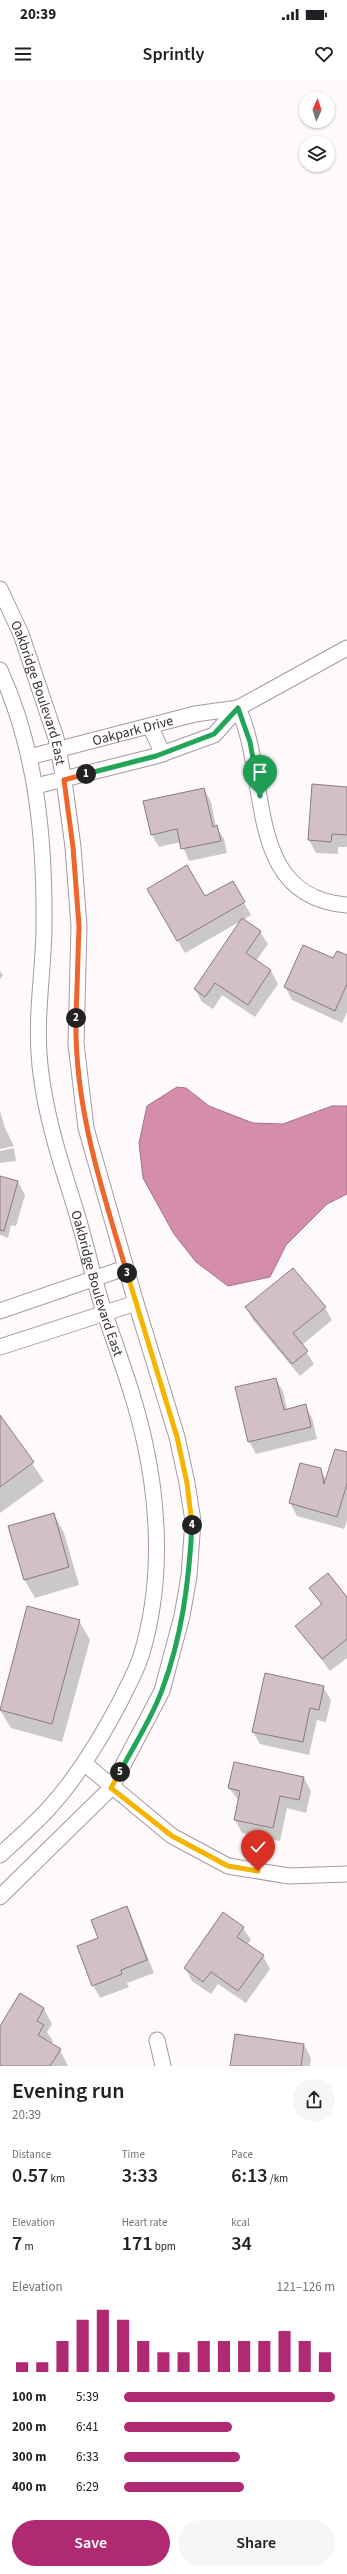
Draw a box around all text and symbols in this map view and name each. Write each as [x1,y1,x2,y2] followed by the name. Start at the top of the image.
[20,4,56,25] text: 20:39
[143,42,204,67] text: Sprintly
[12,43,34,65] icon: menu
[313,43,335,65] icon: heart
[299,92,335,128] north arrow
[299,92,335,172] map controls
[299,136,335,172] button: layers
[5,617,70,767] street label: Oakbridge Boulevard East
[90,711,176,751] street label: Oakpark Drive
[243,755,277,796] pin
[249,761,271,783] icon: arrive
[76,764,96,784] pin: 1
[83,766,89,781] text: 1
[66,1008,86,1028] pin: 2
[73,1010,79,1025] text: 2
[65,1208,128,1359] street label: Oakbridge Boulevard East
[117,1263,137,1283] pin: 3
[124,1265,130,1280] text: 3
[182,1515,202,1535] pin: 4
[189,1517,195,1532] text: 4
[110,1762,130,1782] pin: 5
[117,1764,123,1779] text: 5
[241,1830,275,1871] pin
[247,1836,269,1858] icon: check
[12,2075,125,2107] text: Evening run
[293,2079,335,2121] button: share
[12,2106,41,2124] text: 20:39
[12,2147,51,2162] text: Distance
[122,2147,145,2162] text: Time
[231,2147,253,2162] text: Pace
[12,2162,48,2190] text: 0.57
[122,2162,158,2190] text: 3:33
[231,2162,268,2190] text: 6:13
[48,2171,65,2186] text: km
[268,2171,288,2186] text: /km
[12,2215,55,2230] text: Elevation
[122,2215,167,2230] text: Heart rate
[231,2215,250,2230] text: kcal
[12,2230,22,2258] text: 7
[122,2230,152,2258] text: 171
[231,2230,252,2258] text: 34
[22,2239,34,2254] text: m
[152,2239,176,2254] text: bpm
[12,2278,63,2296] text: Elevation
[277,2278,335,2296] text: 121–126 m
[12,2388,46,2406] text: 100 m
[76,2388,99,2406] text: 5:39
[12,2418,46,2436] text: 200 m
[76,2418,99,2436] text: 6:41
[12,2448,46,2466] text: 300 m
[76,2448,99,2466] text: 6:33
[12,2478,46,2496] text: 400 m
[76,2478,99,2496] text: 6:29
[12,2520,170,2566] button: Save
[178,2520,335,2566] button: Share

